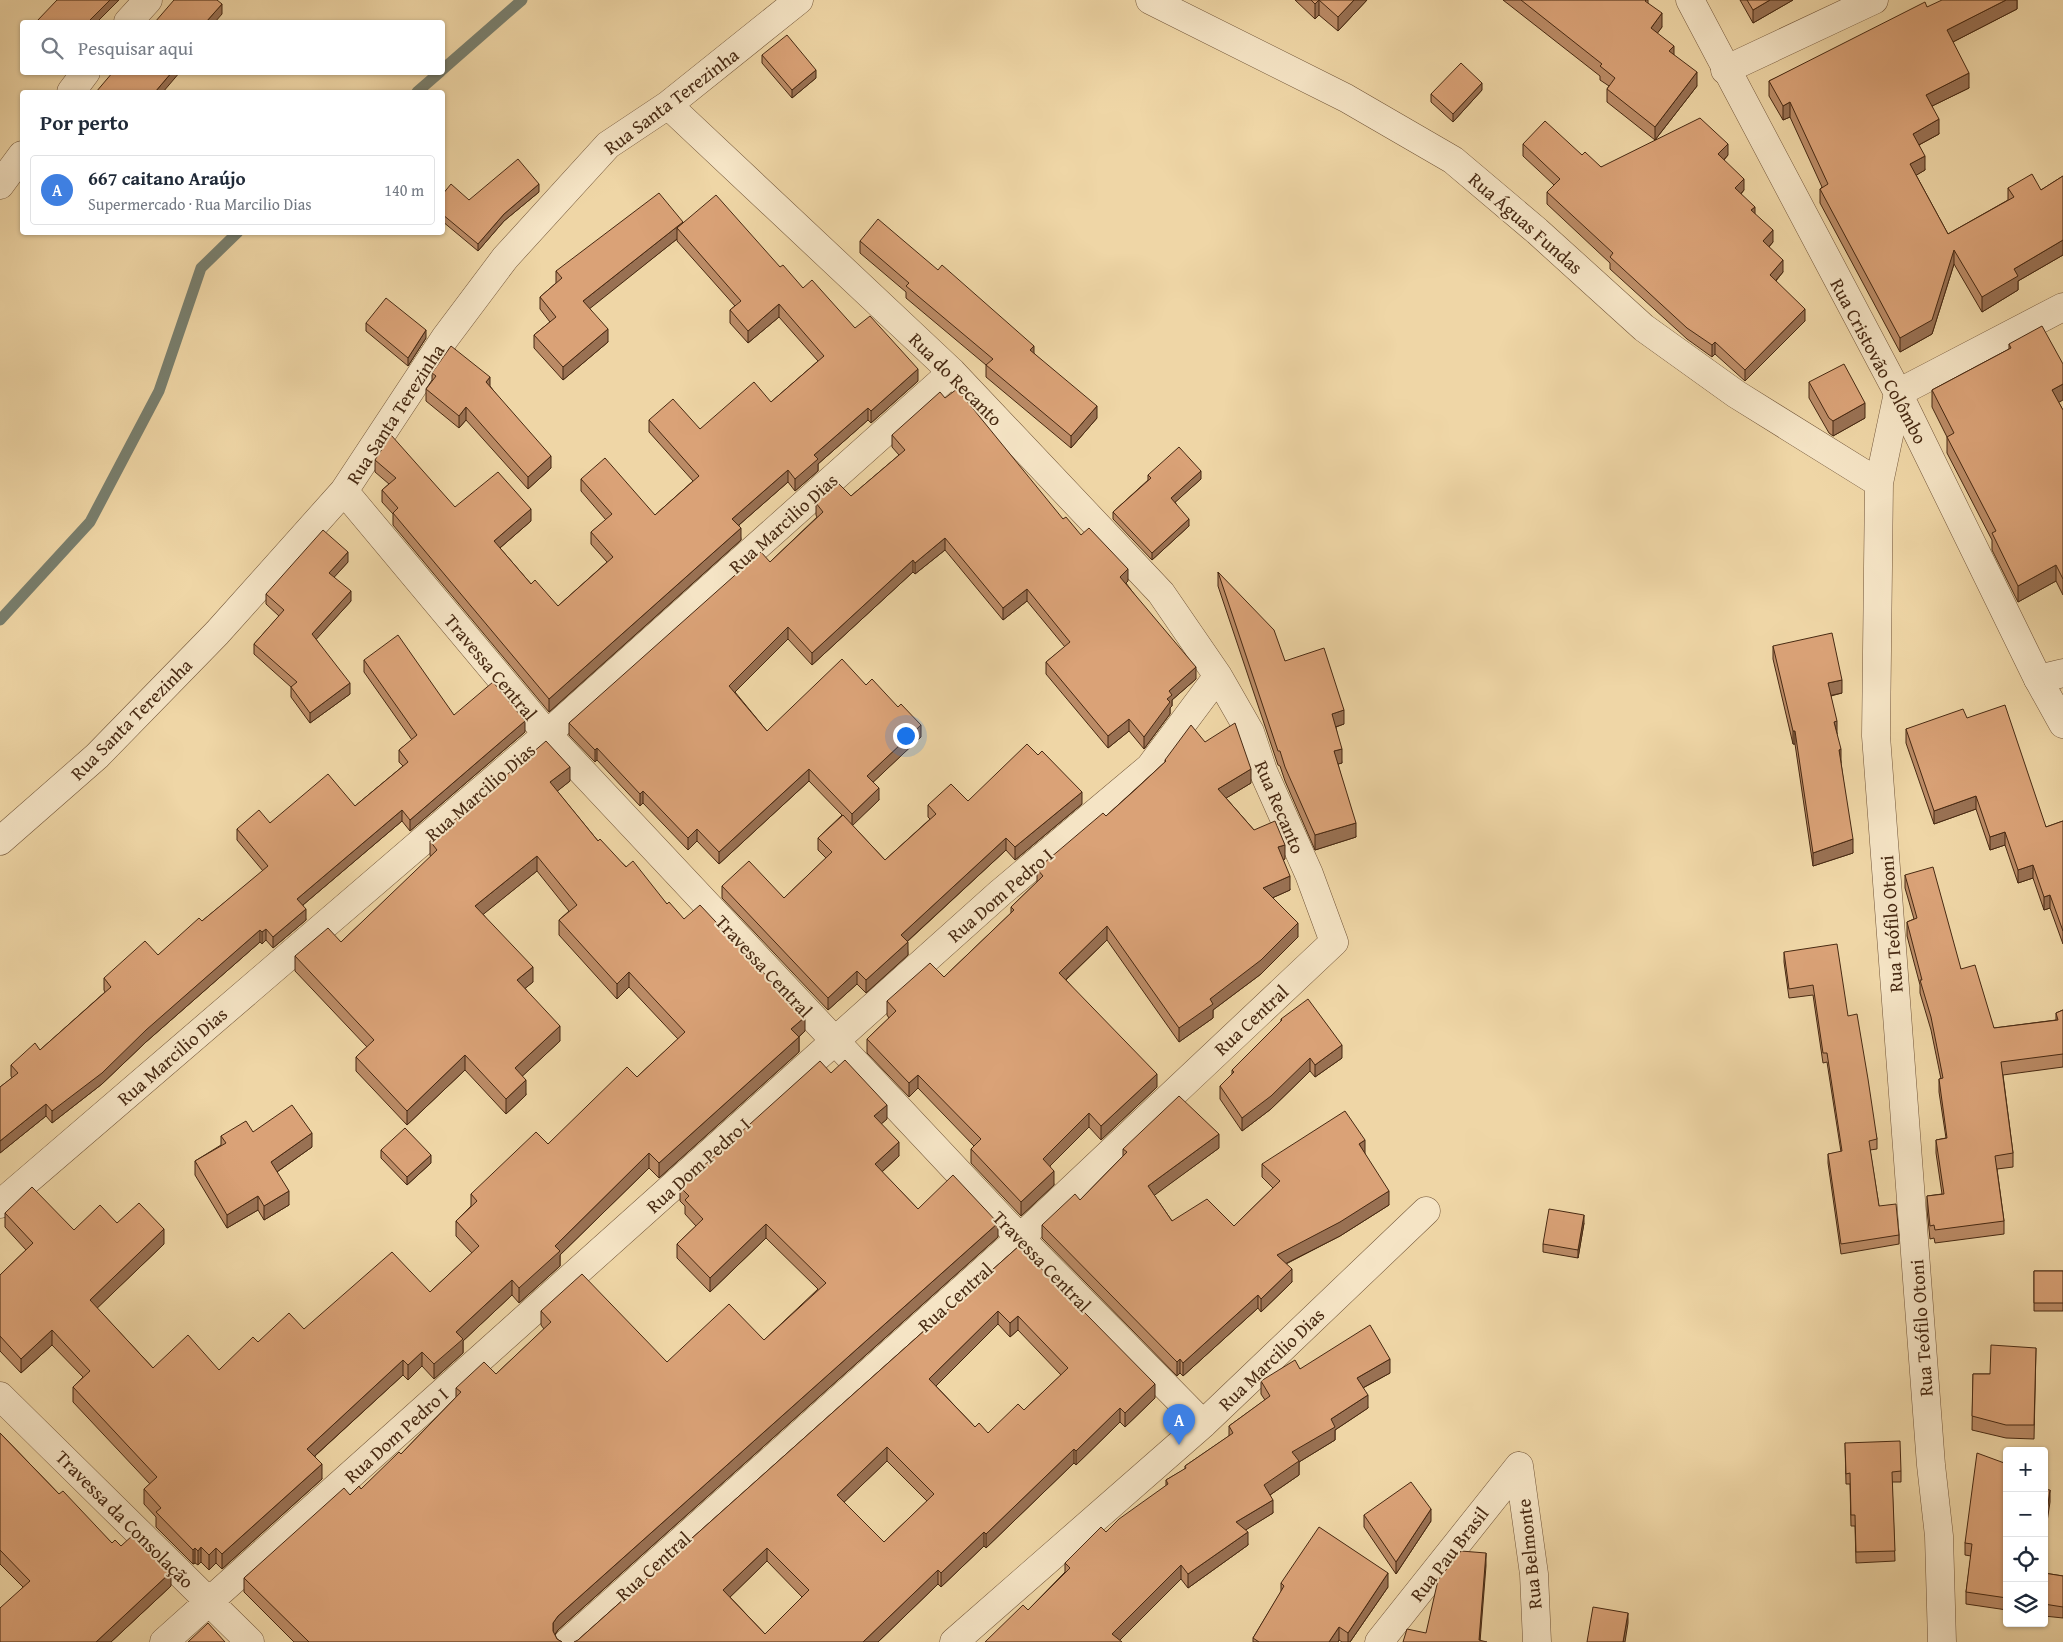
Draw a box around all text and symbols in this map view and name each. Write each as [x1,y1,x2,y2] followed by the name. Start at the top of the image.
[20,20,445,75] search box
[38,34,66,62] icon: search
[78,34,193,62] text: Pesquisar aqui
[598,41,744,161] street label: Rua Santa Terezinha
[40,107,129,138] text: Por perto
[88,164,246,192] text: 667 caitano Araújo
[1463,165,1589,281] street label: Rua Águas Fundas
[52,178,62,202] text: A
[384,178,424,202] text: 140 m
[88,192,312,216] text: Supermercado · Rua Marcilio Dias
[1823,273,1935,449] street label: Rua Cristovão Colômbo
[903,326,1009,432] street label: Rua do Recanto
[339,338,451,490] street label: Rua Santa Terezinha
[722,466,844,580] street label: Rua Marcilio Dias
[438,608,544,726] street label: Travessa Central
[64,652,198,786] street label: Rua Santa Terezinha
[893,723,919,749] your location
[419,736,541,848] street label: Rua Marcilio Dias
[1248,756,1312,858] street label: Rua Recanto
[941,841,1059,949] street label: Rua Dom Pedro I
[1872,854,1910,994] street label: Rua Teófilo Otoni
[709,908,819,1024] street label: Travessa Central
[1207,978,1295,1062] street label: Rua Central
[111,1000,233,1112] street label: Rua Marcilio Dias
[640,1110,756,1220] street label: Rua Dom Pedro I
[986,1204,1098,1318] street label: Travessa Central
[911,1255,999,1339] street label: Rua Central
[1902,1258,1940,1398] street label: Rua Teófilo Otoni
[1212,1301,1330,1417] street label: Rua Marcilio Dias
[338,1380,454,1490] street label: Rua Dom Pedro I
[1163,1404,1195,1445] pin: A
[49,1443,201,1595] street label: Travessa da Consolação
[2003,1447,2048,1627] map controls
[2003,1447,2048,1492] button: +
[2003,1492,2048,1537] button: −
[1509,1497,1549,1611] street label: Rua Belmonte
[1403,1501,1495,1607] street label: Rua Pau Brasil
[609,1524,697,1608] street label: Rua Central
[2003,1537,2048,1582] button: locate
[2003,1582,2048,1627] button: layers

